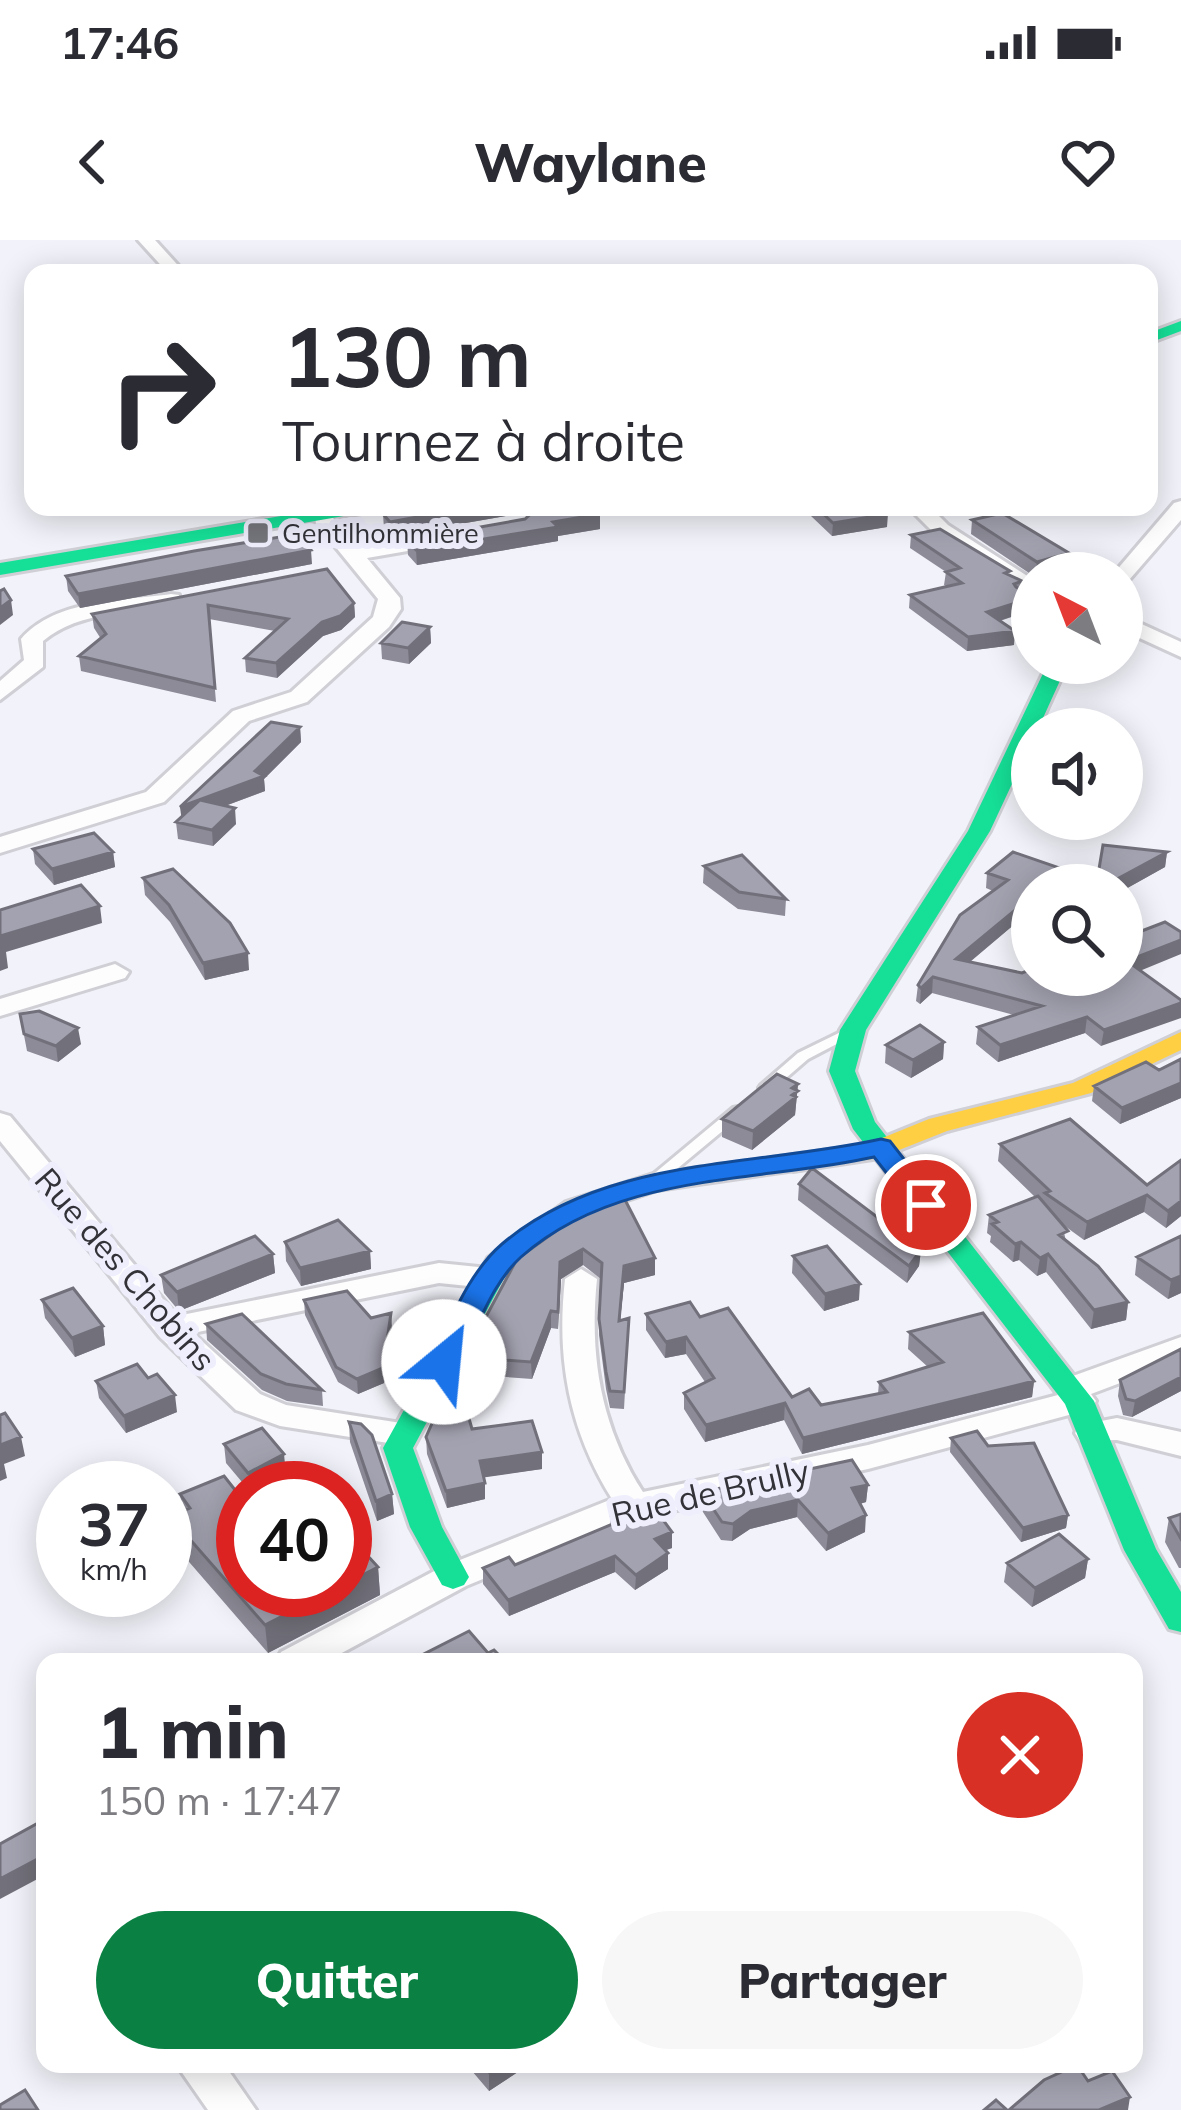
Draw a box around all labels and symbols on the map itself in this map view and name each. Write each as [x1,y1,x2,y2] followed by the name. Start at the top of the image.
[282,516,479,550] place label: Gentilhommière
[245,520,271,546] marker: Gentilhommière
[1011,552,1143,684] north arrow
[875,1154,977,1256] pin
[27,1159,225,1379] street label: Rue des Chobins
[381,1299,507,1425] position arrow
[607,1449,813,1535] street label: Rue de Brully
[216,1461,372,1617] speed limit sign: 40

